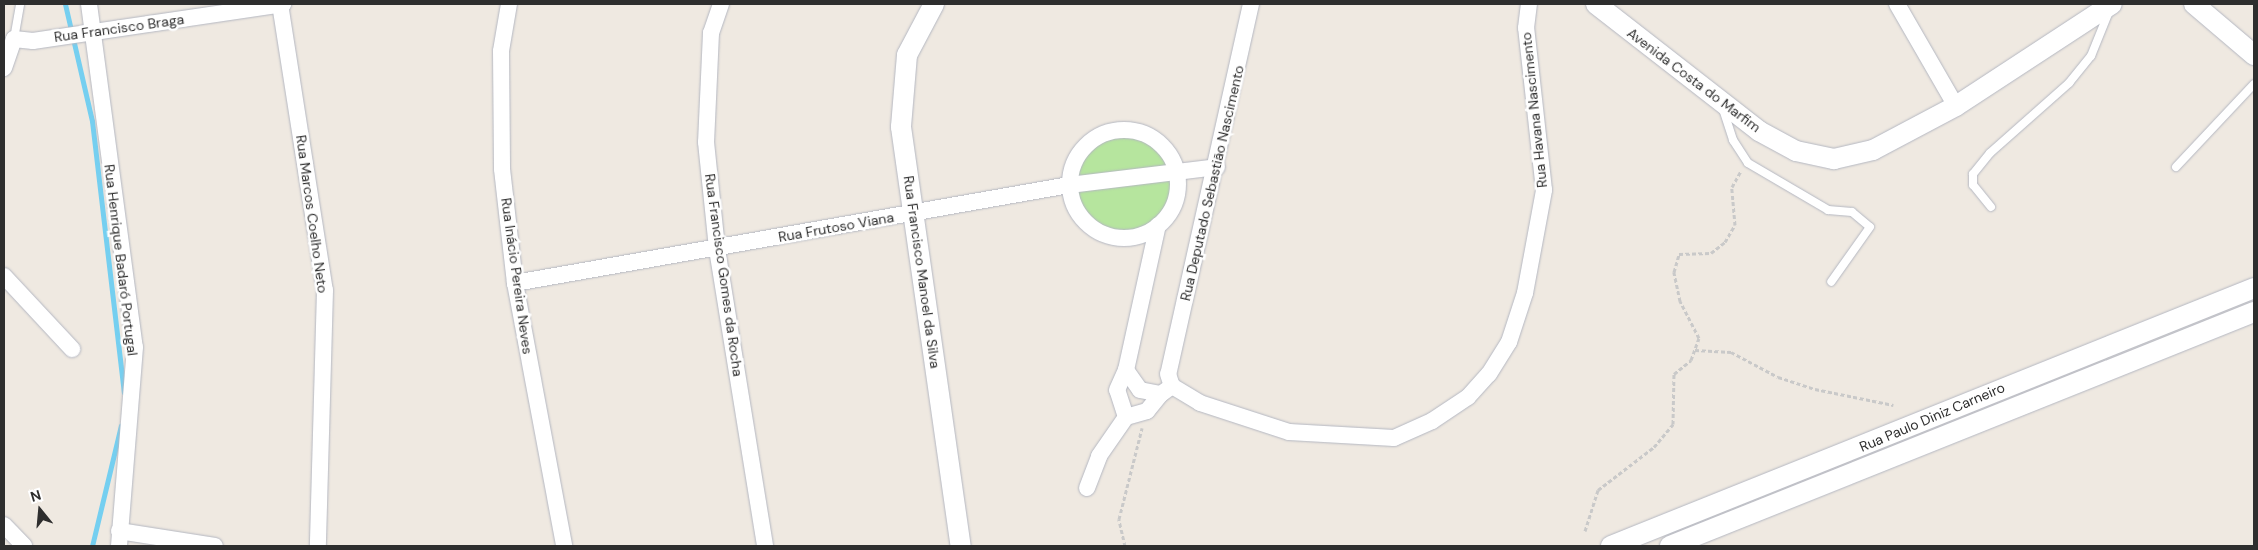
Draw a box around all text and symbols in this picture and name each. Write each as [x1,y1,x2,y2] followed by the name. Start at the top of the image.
[53,11,185,45] street label: Rua Francisco Braga
[1624,24,1764,136] street label: Avenida Costa do Marfim
[1517,31,1551,189] street label: Rua Havana Nascimento
[1177,64,1247,302] street label: Rua Deputado Sebastião Nascimento
[293,134,331,294] street label: Rua Marcos Coelho Neto
[101,163,141,357] street label: Rua Henrique Badaró Portugal
[701,173,747,377] street label: Rua Francisco Gomes da Rocha
[900,175,944,369] street label: Rua Francisco Manoel da Silva
[498,197,536,355] street label: Rua Inácio Pereira Neves
[777,209,895,245] street label: Rua Frutoso Viana
[1857,379,2007,455] street label: Rua Paulo Diniz Carneiro
[15,485,65,535] north arrow
[28,486,43,506] text: N

